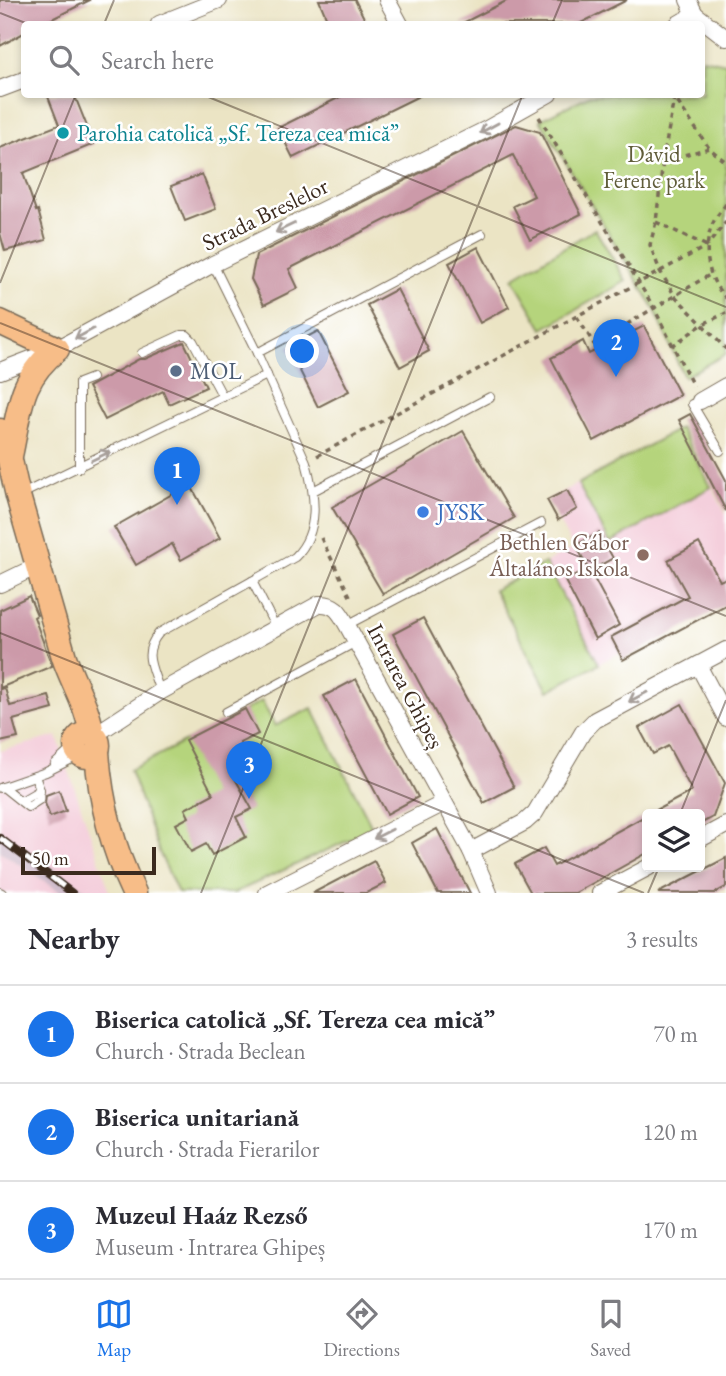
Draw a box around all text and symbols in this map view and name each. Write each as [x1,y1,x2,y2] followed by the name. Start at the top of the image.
[21,21,705,98] search box
[45,41,83,79] icon: search
[101,43,214,77] text: Search here
[77,118,399,148] place label: Parohia catolică „Sf. Tereza cea mică”
[480,121,500,135] one-way arrow
[55,125,71,141] marker: Parohia catolică „Sf. Tereza cea mică”
[603,139,706,195] park label: Dávid Ferenc park
[197,170,333,257] street label: Strada Breslelor
[275,222,296,236] one-way arrow
[593,319,639,377] pin: 2
[74,328,95,341] one-way arrow
[285,334,319,368] your location
[190,356,242,386] place label: MOL
[168,363,184,379] marker: MOL
[154,447,200,505] pin: 1
[90,449,111,463] one-way arrow
[435,497,485,527] place label: JYSK
[415,504,431,520] marker: JYSK
[488,527,630,583] place label: Bethlen Gábor Általános Iskola
[635,547,651,563] marker: Bethlen Gábor Általános Iskola
[361,618,451,754] street label: Intrarea Ghipeș
[628,691,649,704] one-way arrow
[226,741,272,799] pin: 3
[642,809,705,872] map controls
[642,809,705,872] button: layers
[373,828,394,841] one-way arrow
[21,844,156,876] scale bar
[32,846,69,871] text: 50 m
[28,919,120,958] text: Nearby
[626,924,698,954] text: 3 results
[95,1002,495,1036] text: Biserica catolică „Sf. Tereza cea mică”
[45,1019,57,1049] text: 1
[653,1019,698,1049] text: 70 m
[95,1036,306,1066] text: Church · Strada Beclean
[95,1100,299,1134] text: Biserica unitariană
[45,1117,57,1147] text: 2
[642,1117,698,1147] text: 120 m
[95,1134,319,1164] text: Church · Strada Fierarilor
[95,1198,308,1232] text: Muzeul Haáz Rezső
[45,1215,57,1245] text: 3
[642,1215,698,1245] text: 170 m
[95,1232,325,1262] text: Museum · Intrarea Ghipeș
[95,1295,133,1362] tab: Map
[323,1295,400,1362] tab: Directions
[590,1295,631,1362] tab: Saved

